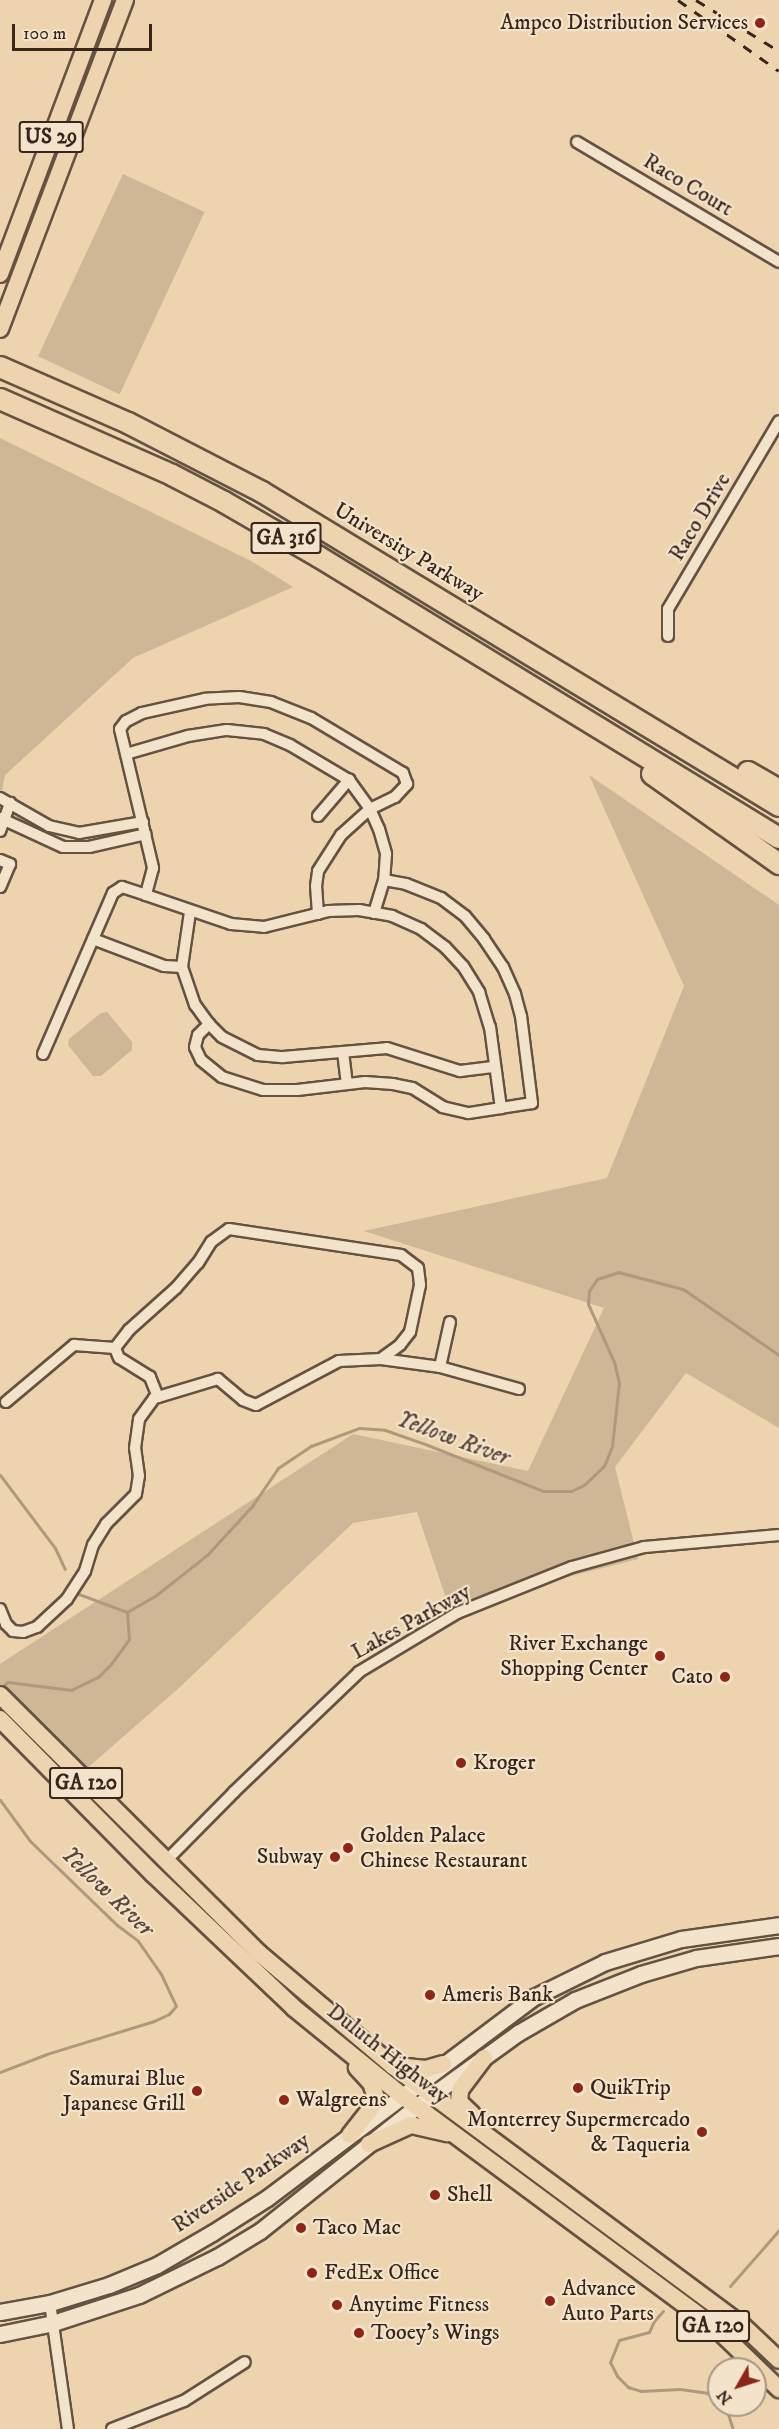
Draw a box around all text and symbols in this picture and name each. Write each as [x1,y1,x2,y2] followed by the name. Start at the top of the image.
[500,10,748,36] place label: Ampco Distribution Services
[15,12,154,50] scale bar
[753,16,767,30] marker: Ampco Distribution Services
[23,23,66,45] text: 100 m
[18,119,84,155] road number: US 29
[638,148,738,222] street label: Raco Court
[663,468,737,566] street label: Raco Drive
[329,497,489,607] street label: University Parkway
[250,520,322,556] road number: GA 316
[393,1405,513,1473] water label: Yellow River
[347,1578,475,1666] street label: Lakes Parkway
[500,1630,648,1682] place label: River Exchange Shopping Center
[653,1649,667,1663] marker: River Exchange Shopping Center
[671,1664,713,1690] place label: Cato
[718,1670,732,1684] marker: Cato
[473,1750,535,1776] place label: Kroger
[454,1756,468,1770] marker: Kroger
[48,1765,124,1801] road number: GA 120
[360,1822,527,1874] place label: Golden Palace Chinese Restaurant
[55,1841,159,1943] water label: Yellow River
[341,1841,355,1855] marker: Golden Palace Chinese Restaurant
[257,1844,323,1870] place label: Subway
[328,1850,342,1864] marker: Subway
[442,1982,553,2008] place label: Ameris Bank
[423,1988,437,2002] marker: Ameris Bank
[322,1998,454,2110] street label: Duluth Highway
[63,2065,185,2116] place label: Samurai Blue Japanese Grill
[590,2075,671,2101] place label: QuikTrip
[571,2081,585,2095] marker: QuikTrip
[190,2084,204,2098] marker: Samurai Blue Japanese Grill
[296,2087,387,2113] place label: Walgreens
[277,2093,291,2107] marker: Walgreens
[467,2106,690,2158] place label: Monterrey Supermercado & Taqueria
[695,2125,709,2139] marker: Monterrey Supermercado & Taqueria
[167,2127,315,2239] street label: Riverside Parkway
[447,2182,492,2208] place label: Shell
[428,2188,442,2202] marker: Shell
[313,2215,401,2241] place label: Taco Mac
[294,2221,308,2235] marker: Taco Mac
[324,2260,439,2286] place label: FedEx Office
[305,2266,319,2280] marker: FedEx Office
[562,2275,654,2326] place label: Advance Auto Parts
[349,2292,489,2318] place label: Anytime Fitness
[543,2294,557,2308] marker: Advance Auto Parts
[330,2298,344,2312] marker: Anytime Fitness
[676,2308,750,2344] road number: GA 120
[371,2320,499,2346] place label: Tooey's Wings
[352,2326,366,2340] marker: Tooey's Wings
[707,2357,767,2417] north arrow
[713,2386,736,2408] text: N

